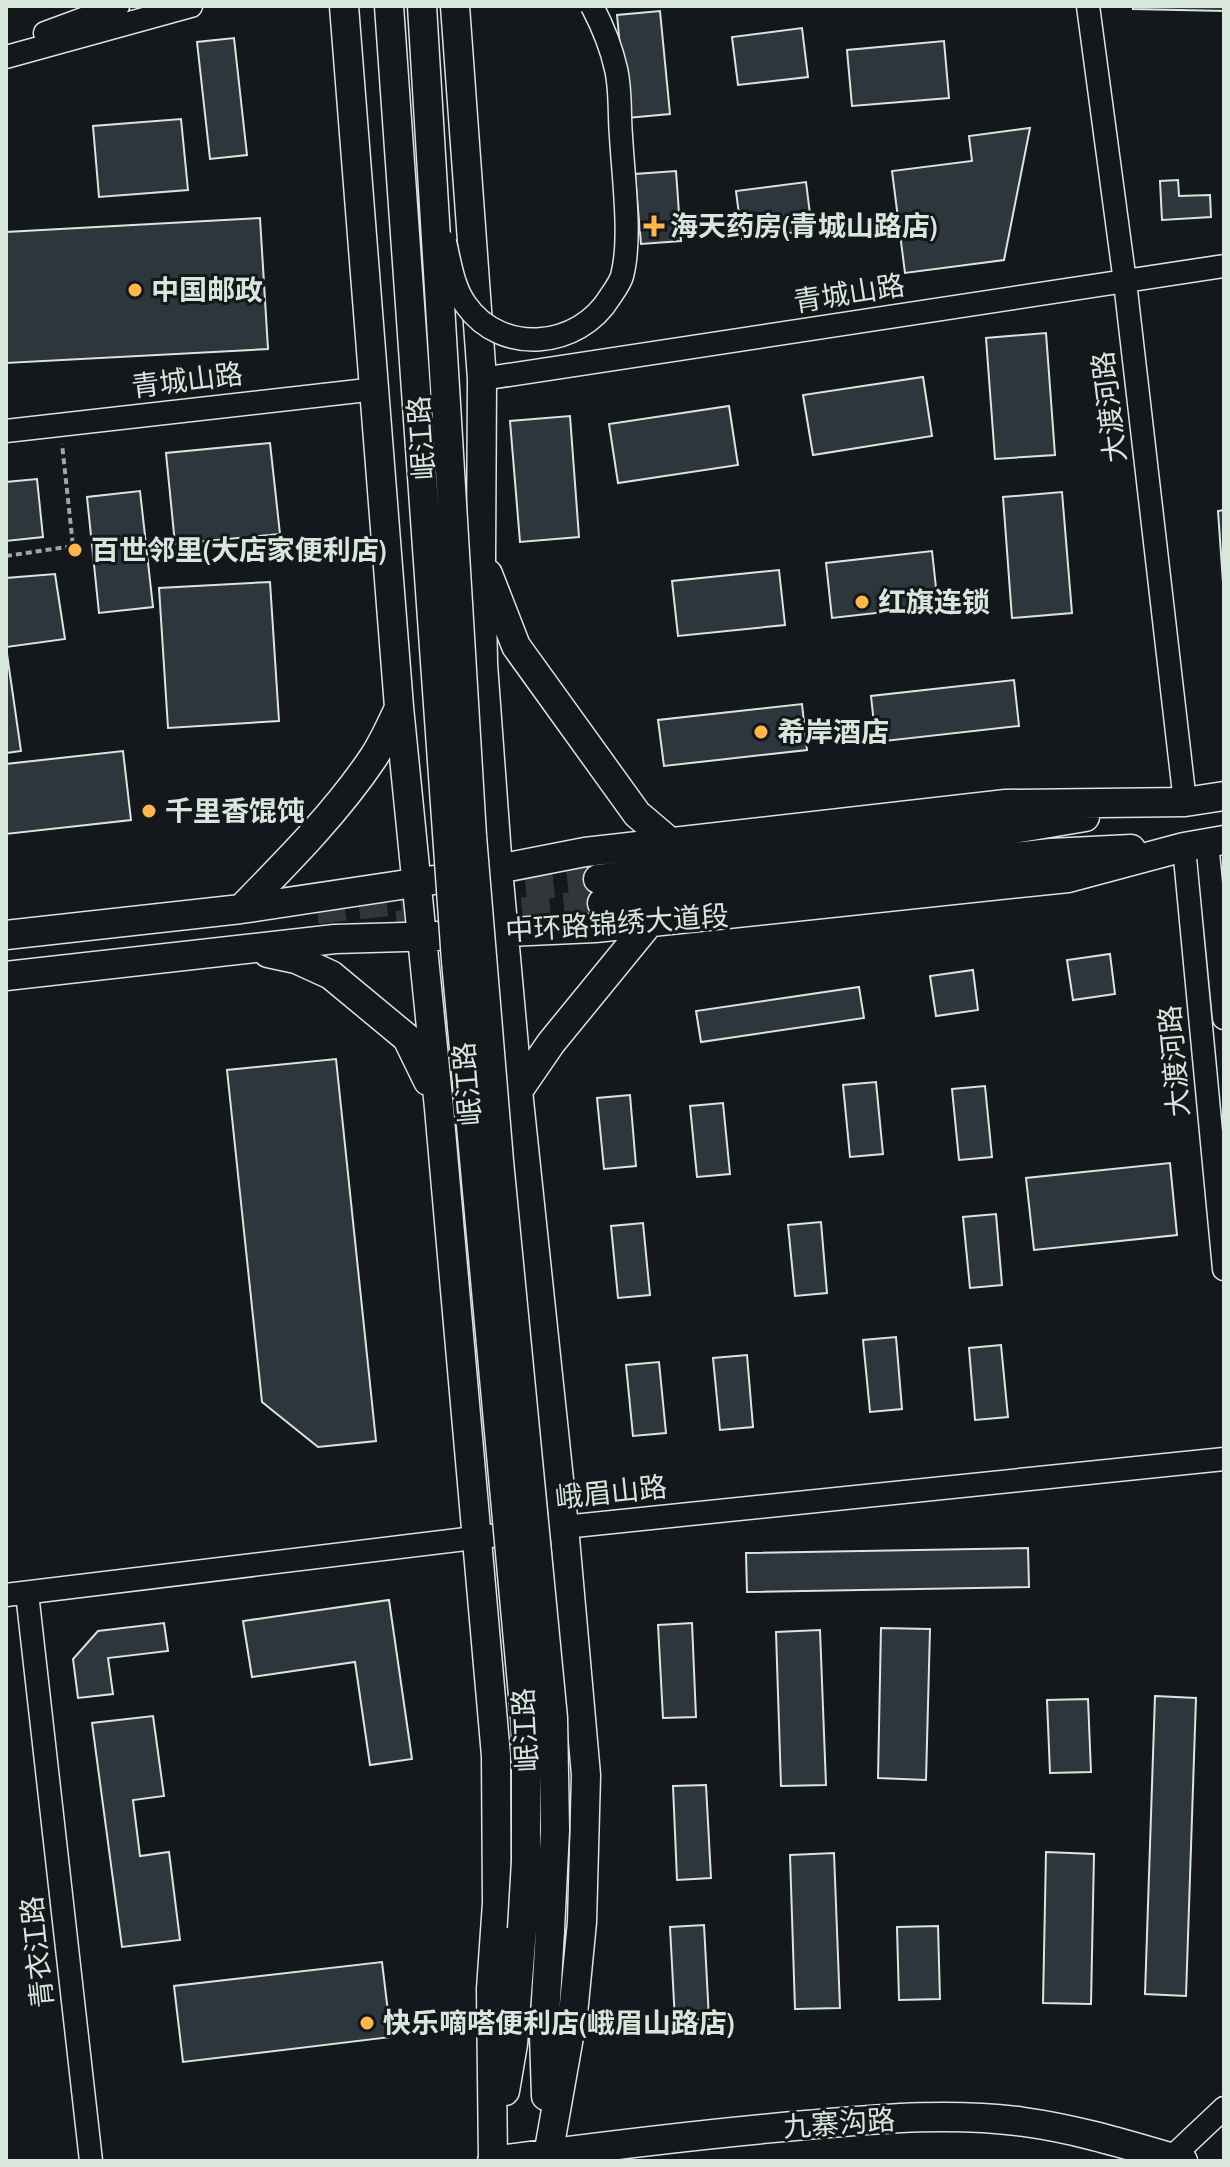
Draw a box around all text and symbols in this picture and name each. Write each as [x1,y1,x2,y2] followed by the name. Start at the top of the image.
[670,207,937,245] place label: 海天药房(青城山路店)
[645,217,663,235] marker: 海天药房(青城山路店)
[791,265,907,321] street label: 青城山路
[151,271,263,309] place label: 中国邮政
[126,281,144,299] marker: 中国邮政
[1083,349,1135,465] street label: 大渡河路
[129,354,245,406] street label: 青城山路
[399,395,443,481] street label: 岷江路
[91,531,386,569] place label: 百世邻里(大店家便利店)
[66,541,84,559] marker: 百世邻里(大店家便利店)
[878,583,990,621] place label: 红旗连锁
[853,593,871,611] marker: 红旗连锁
[777,713,889,751] place label: 希岸酒店
[752,723,770,741] marker: 希岸酒店
[165,792,305,830] place label: 千里香馄饨
[140,802,158,820] marker: 千里香馄饨
[504,896,730,950] street label: 中环路锦绣大道段
[1150,1004,1198,1118] street label: 大渡河路
[444,1040,490,1128] street label: 岷江路
[553,1467,669,1517] street label: 峨眉山路
[504,1687,546,1773] street label: 岷江路
[12,1894,62,2010] street label: 青衣江路
[383,2004,734,2042] place label: 快乐嘀嗒便利店(峨眉山路店)
[358,2014,376,2032] marker: 快乐嘀嗒便利店(峨眉山路店)
[782,2100,896,2146] street label: 九寨沟路

